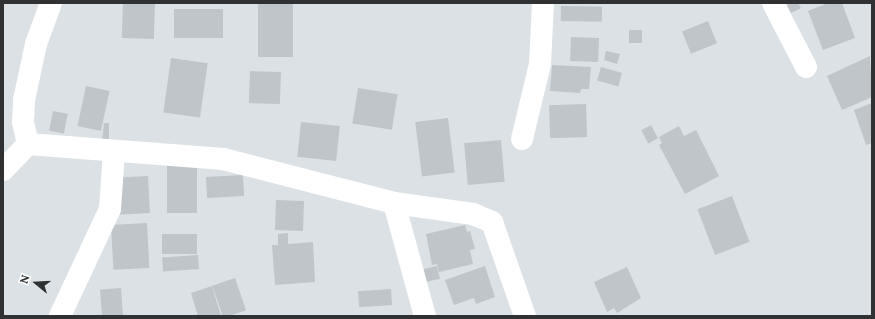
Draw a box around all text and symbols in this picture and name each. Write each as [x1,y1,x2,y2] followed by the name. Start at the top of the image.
[16,263,56,303] north arrow
[17,273,33,286] text: N

